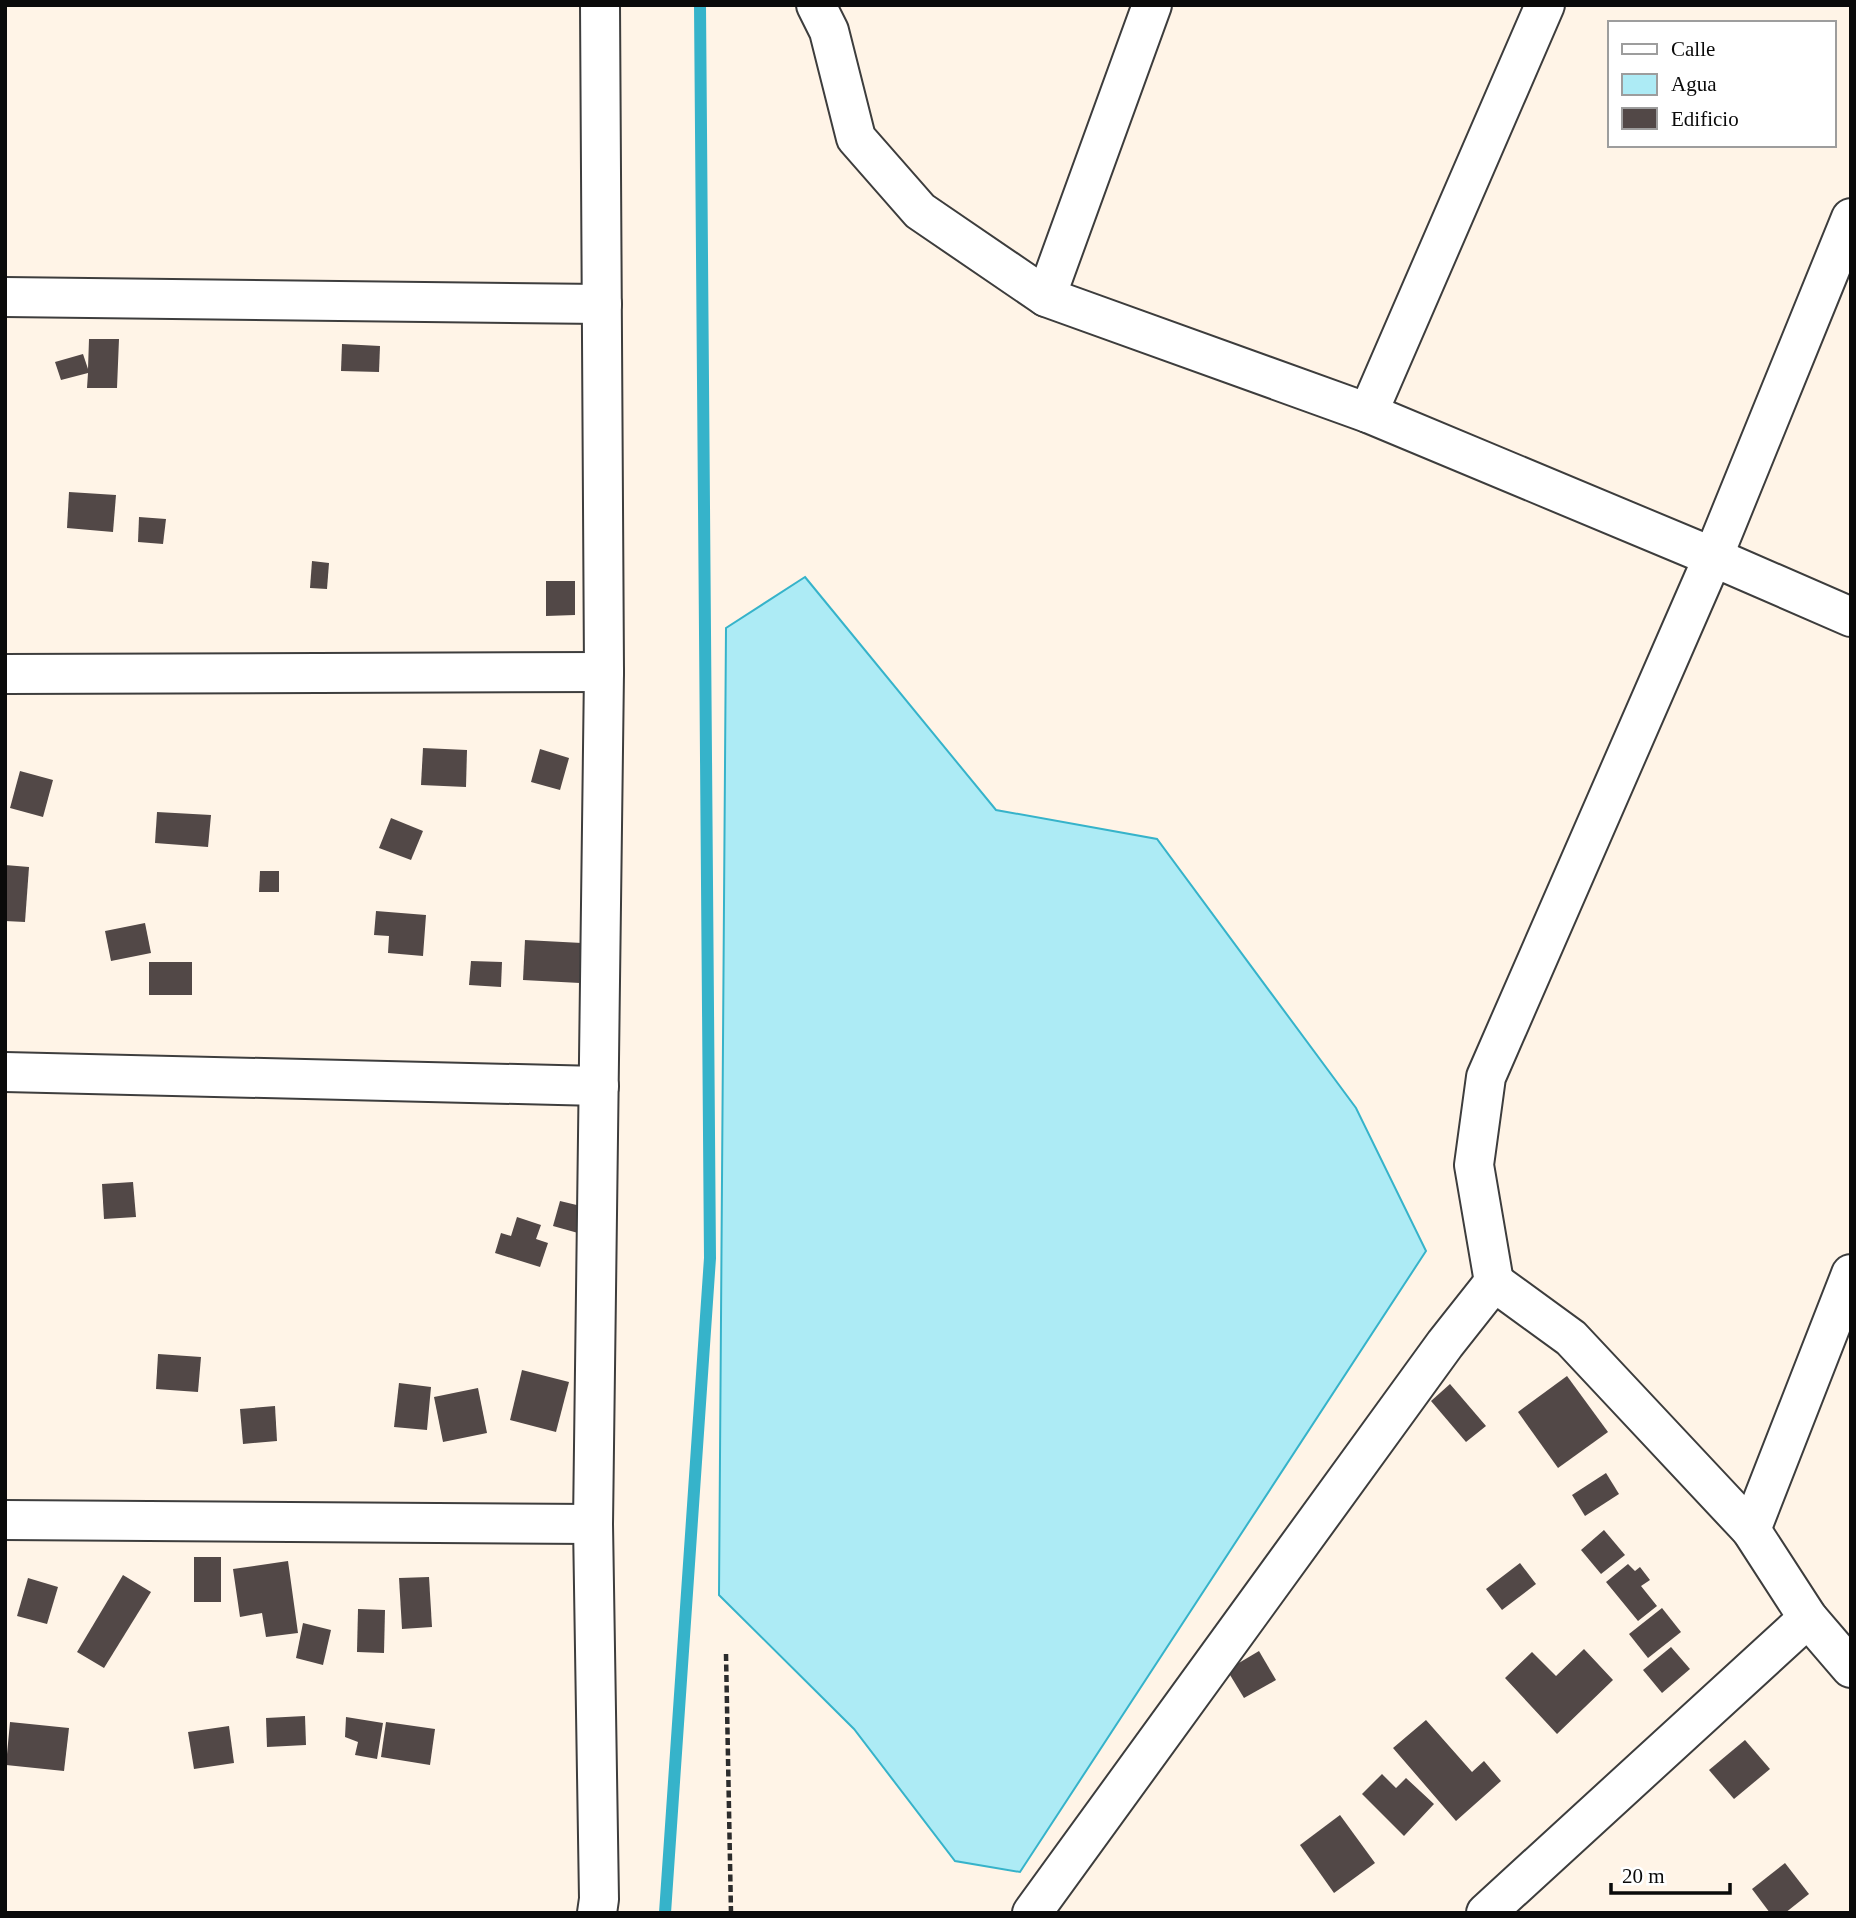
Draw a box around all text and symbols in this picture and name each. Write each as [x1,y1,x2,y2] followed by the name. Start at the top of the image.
[1608,21,1835,147] legend
[1671,37,1715,61] text: Calle
[1671,72,1717,96] text: Agua
[1671,107,1739,131] text: Edificio
[1611,1852,1730,1896] scale bar
[1622,1864,1665,1888] text: 20 m

